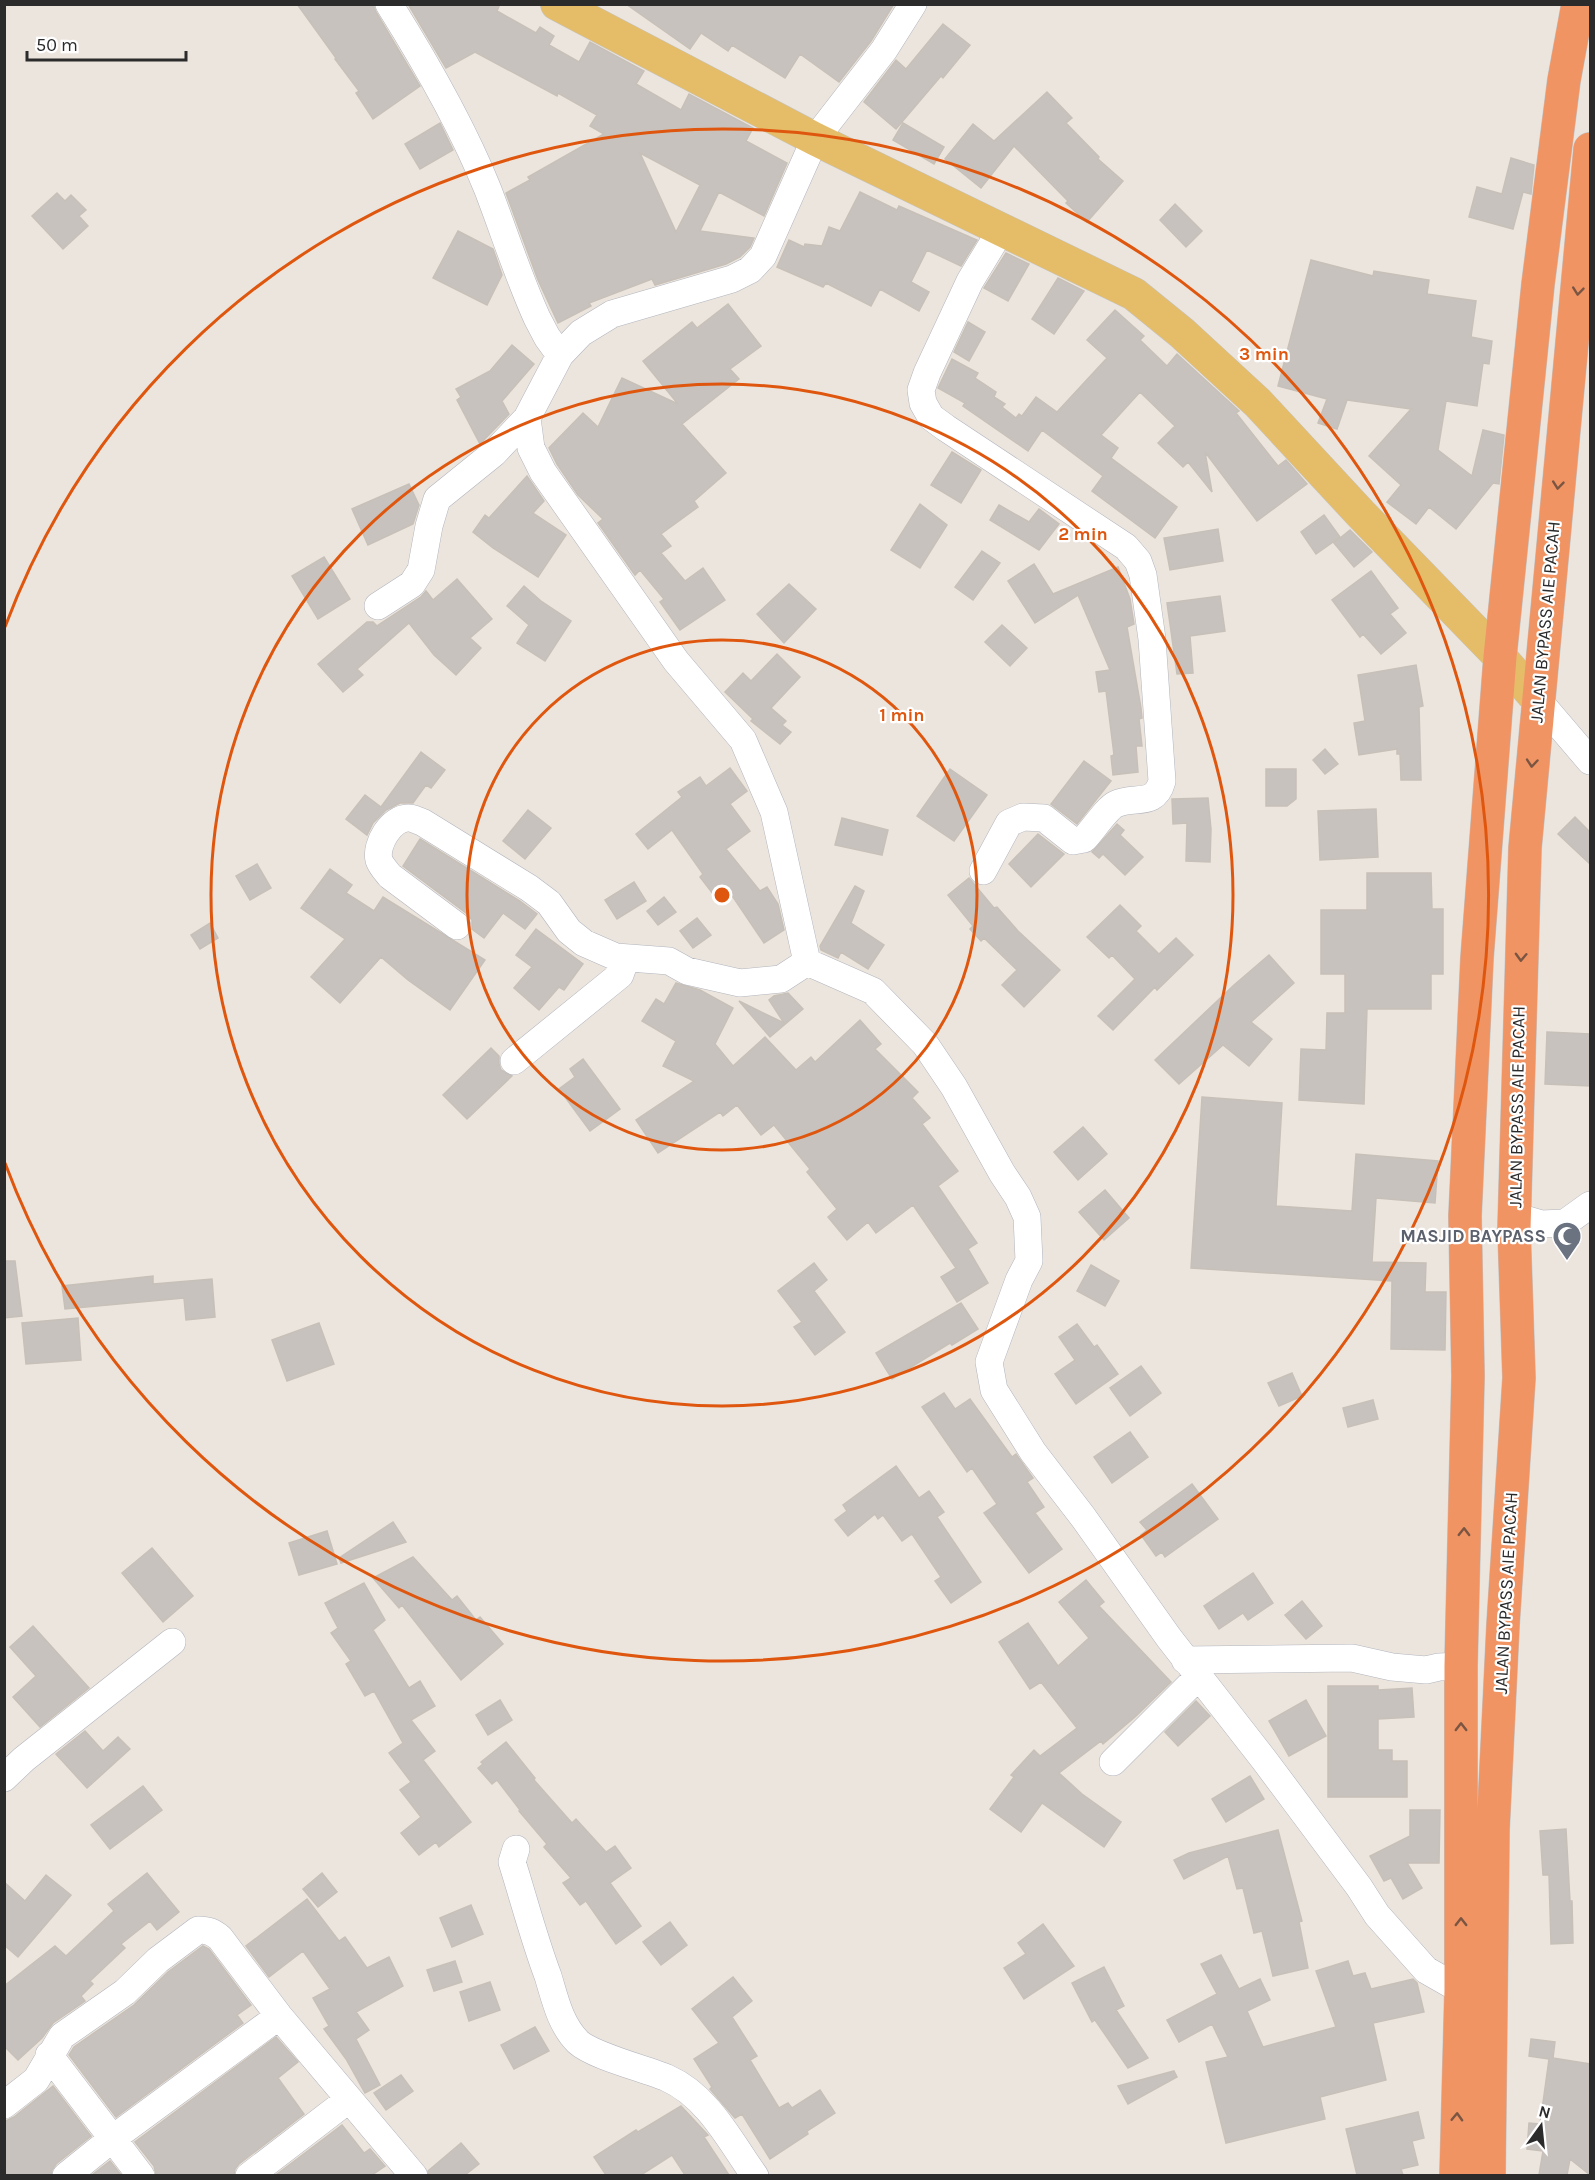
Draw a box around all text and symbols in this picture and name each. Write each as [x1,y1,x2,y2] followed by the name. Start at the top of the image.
[27,24,186,62] scale bar
[36,34,78,56] text: 50 m
[1572,286,1585,296] one-way arrow
[1239,343,1289,365] text: 3 min
[1552,480,1565,490] one-way arrow
[1525,520,1565,724] street label: JALAN BYPASS AIE PACAH
[1058,523,1108,545] text: 2 min
[879,704,925,726] text: 1 min
[1526,758,1539,767] one-way arrow
[712,885,732,905] centre of rings
[1514,953,1527,962] one-way arrow
[1504,1006,1530,1208] street label: JALAN BYPASS AIE PACAH
[1551,1220,1583,1262] mosque icon: MASJID BAYPASS
[1400,1225,1546,1247] place label: MASJID BAYPASS
[1490,1491,1522,1695] street label: JALAN BYPASS AIE PACAH
[1458,1528,1471,1537] one-way arrow
[1455,1723,1467,1732] one-way arrow
[1455,1918,1467,1927] one-way arrow
[1511,2096,1571,2156] north arrow
[1537,2101,1553,2123] text: N
[1451,2113,1463,2122] one-way arrow

